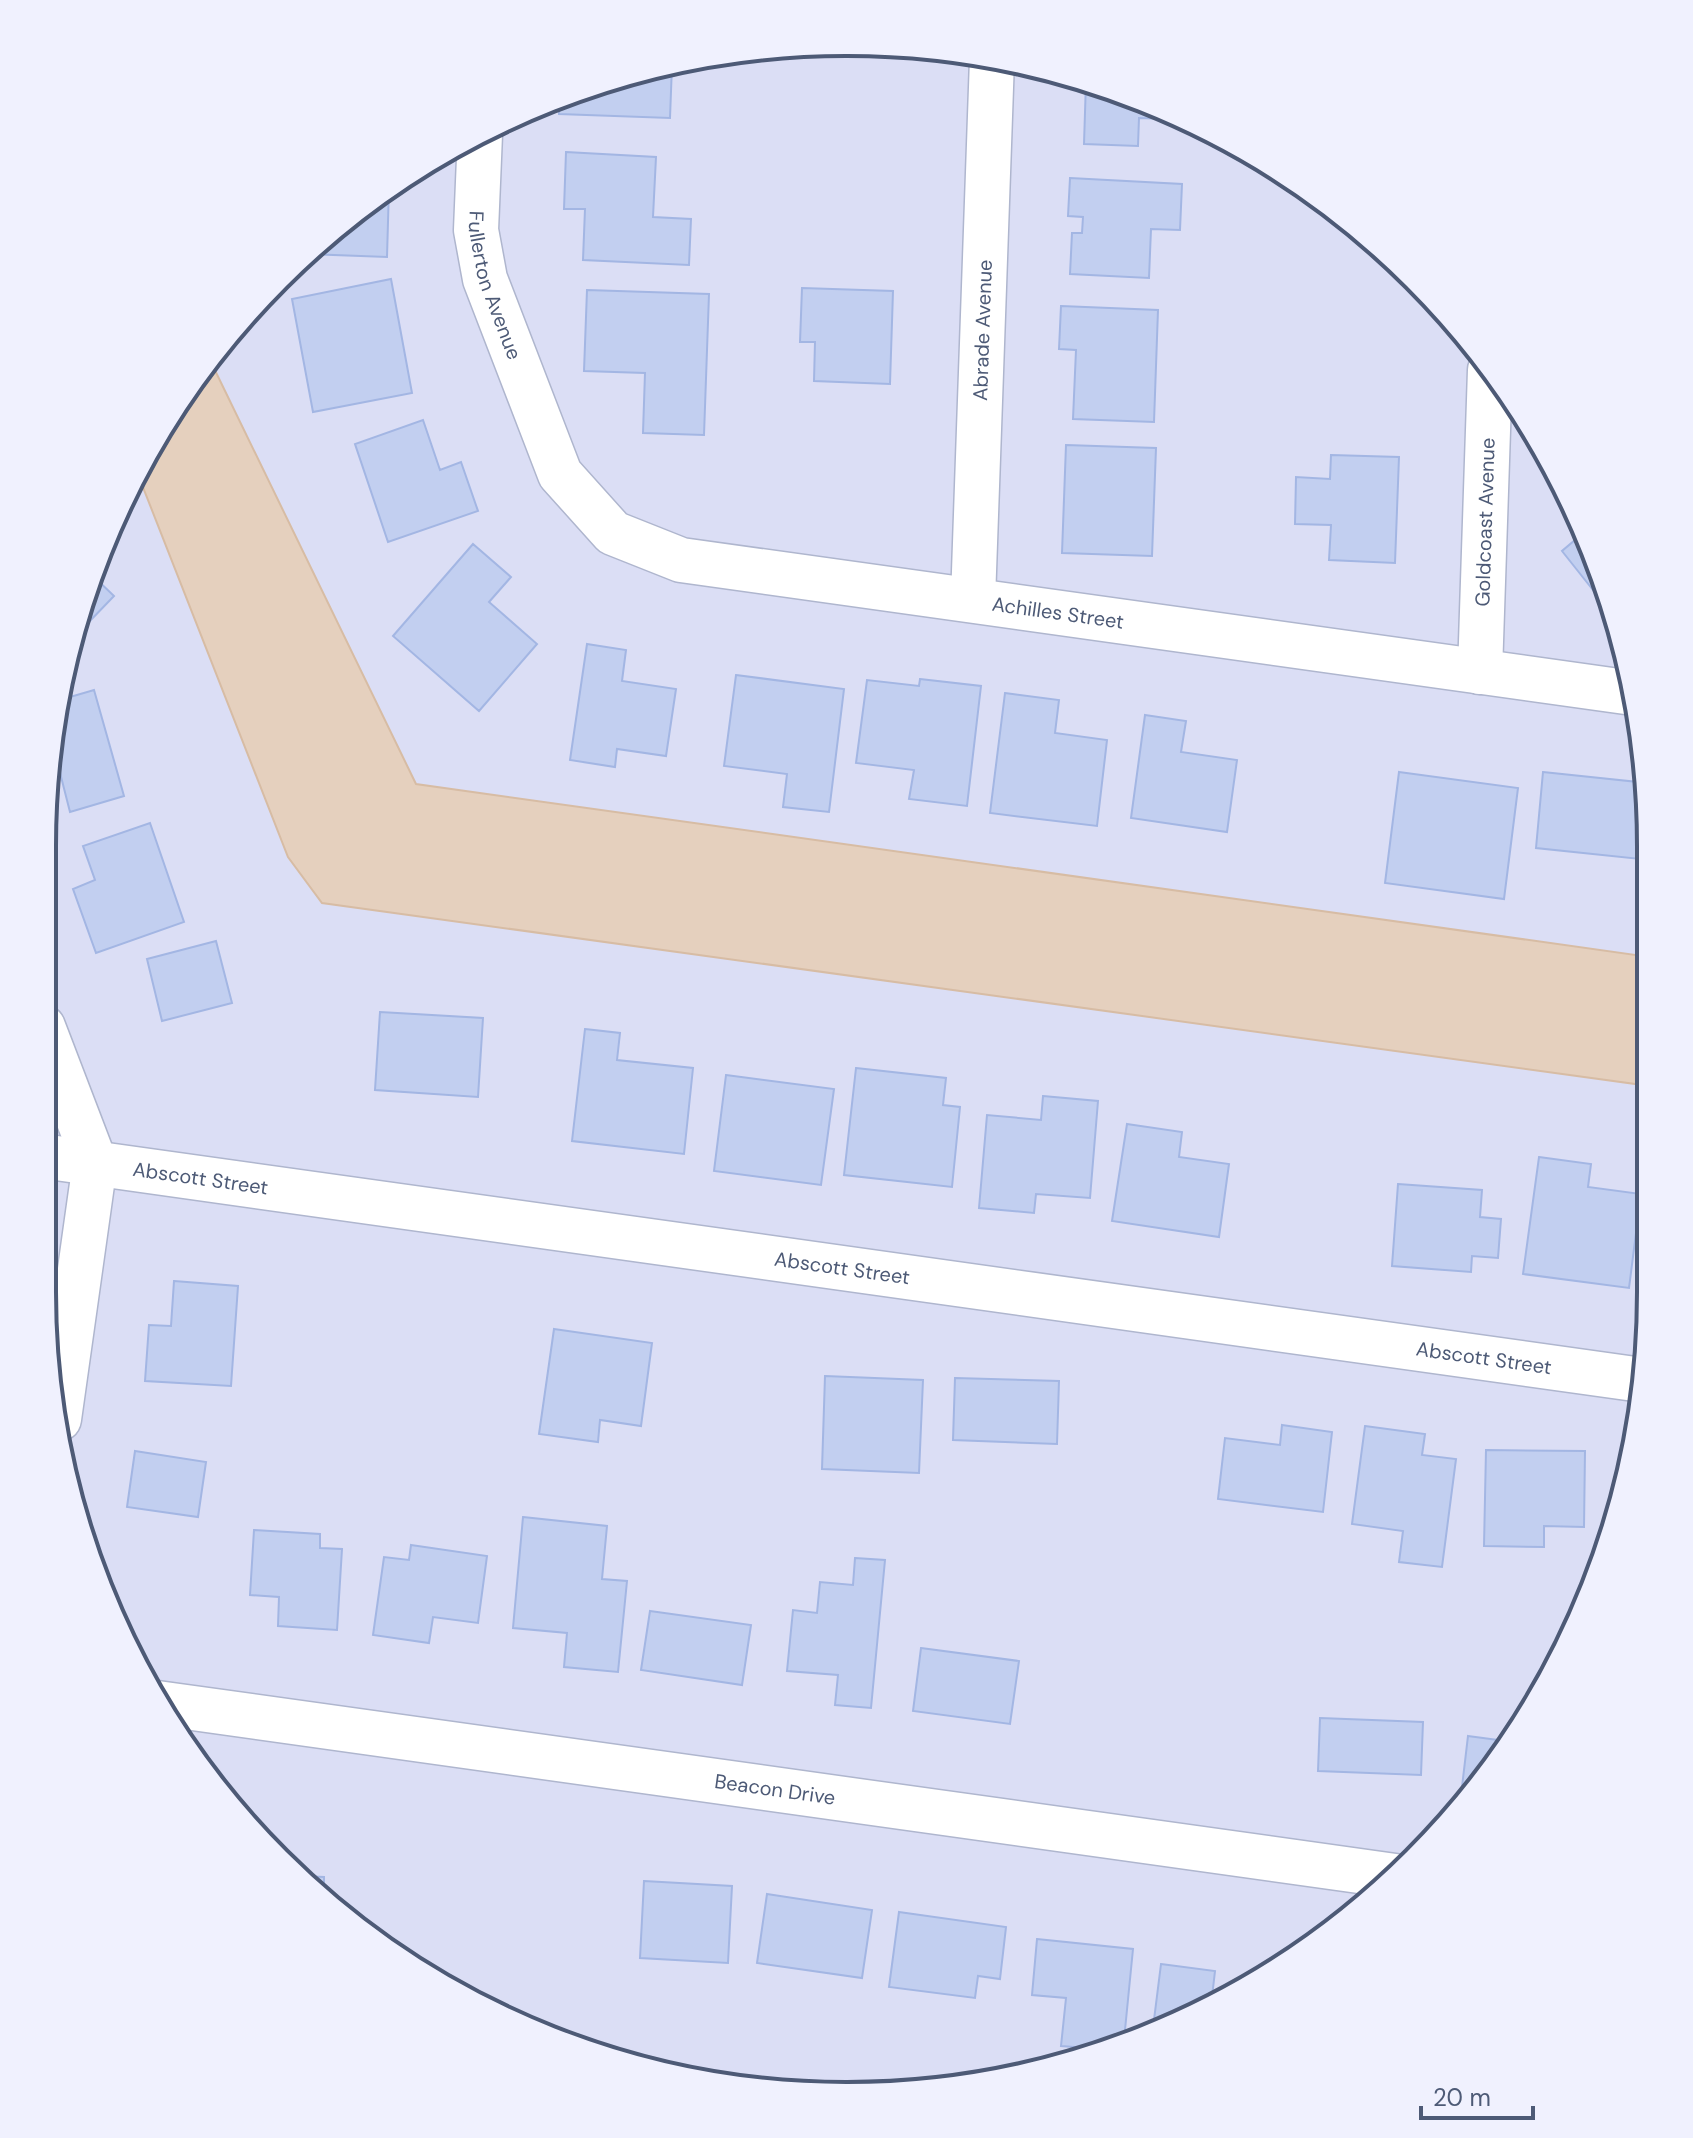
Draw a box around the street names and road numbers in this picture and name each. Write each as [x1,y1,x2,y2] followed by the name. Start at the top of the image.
[463,210,528,363] street label: Fullerton Avenue
[967,259,998,401] street label: Abrade Avenue
[1469,437,1501,607] street label: Goldcoast Avenue
[990,591,1126,635] street label: Achilles Street
[131,1156,270,1201] street label: Abscott Street
[773,1246,912,1290] street label: Abscott Street
[1415,1336,1554,1380] street label: Abscott Street
[713,1768,837,1811] street label: Beacon Drive

